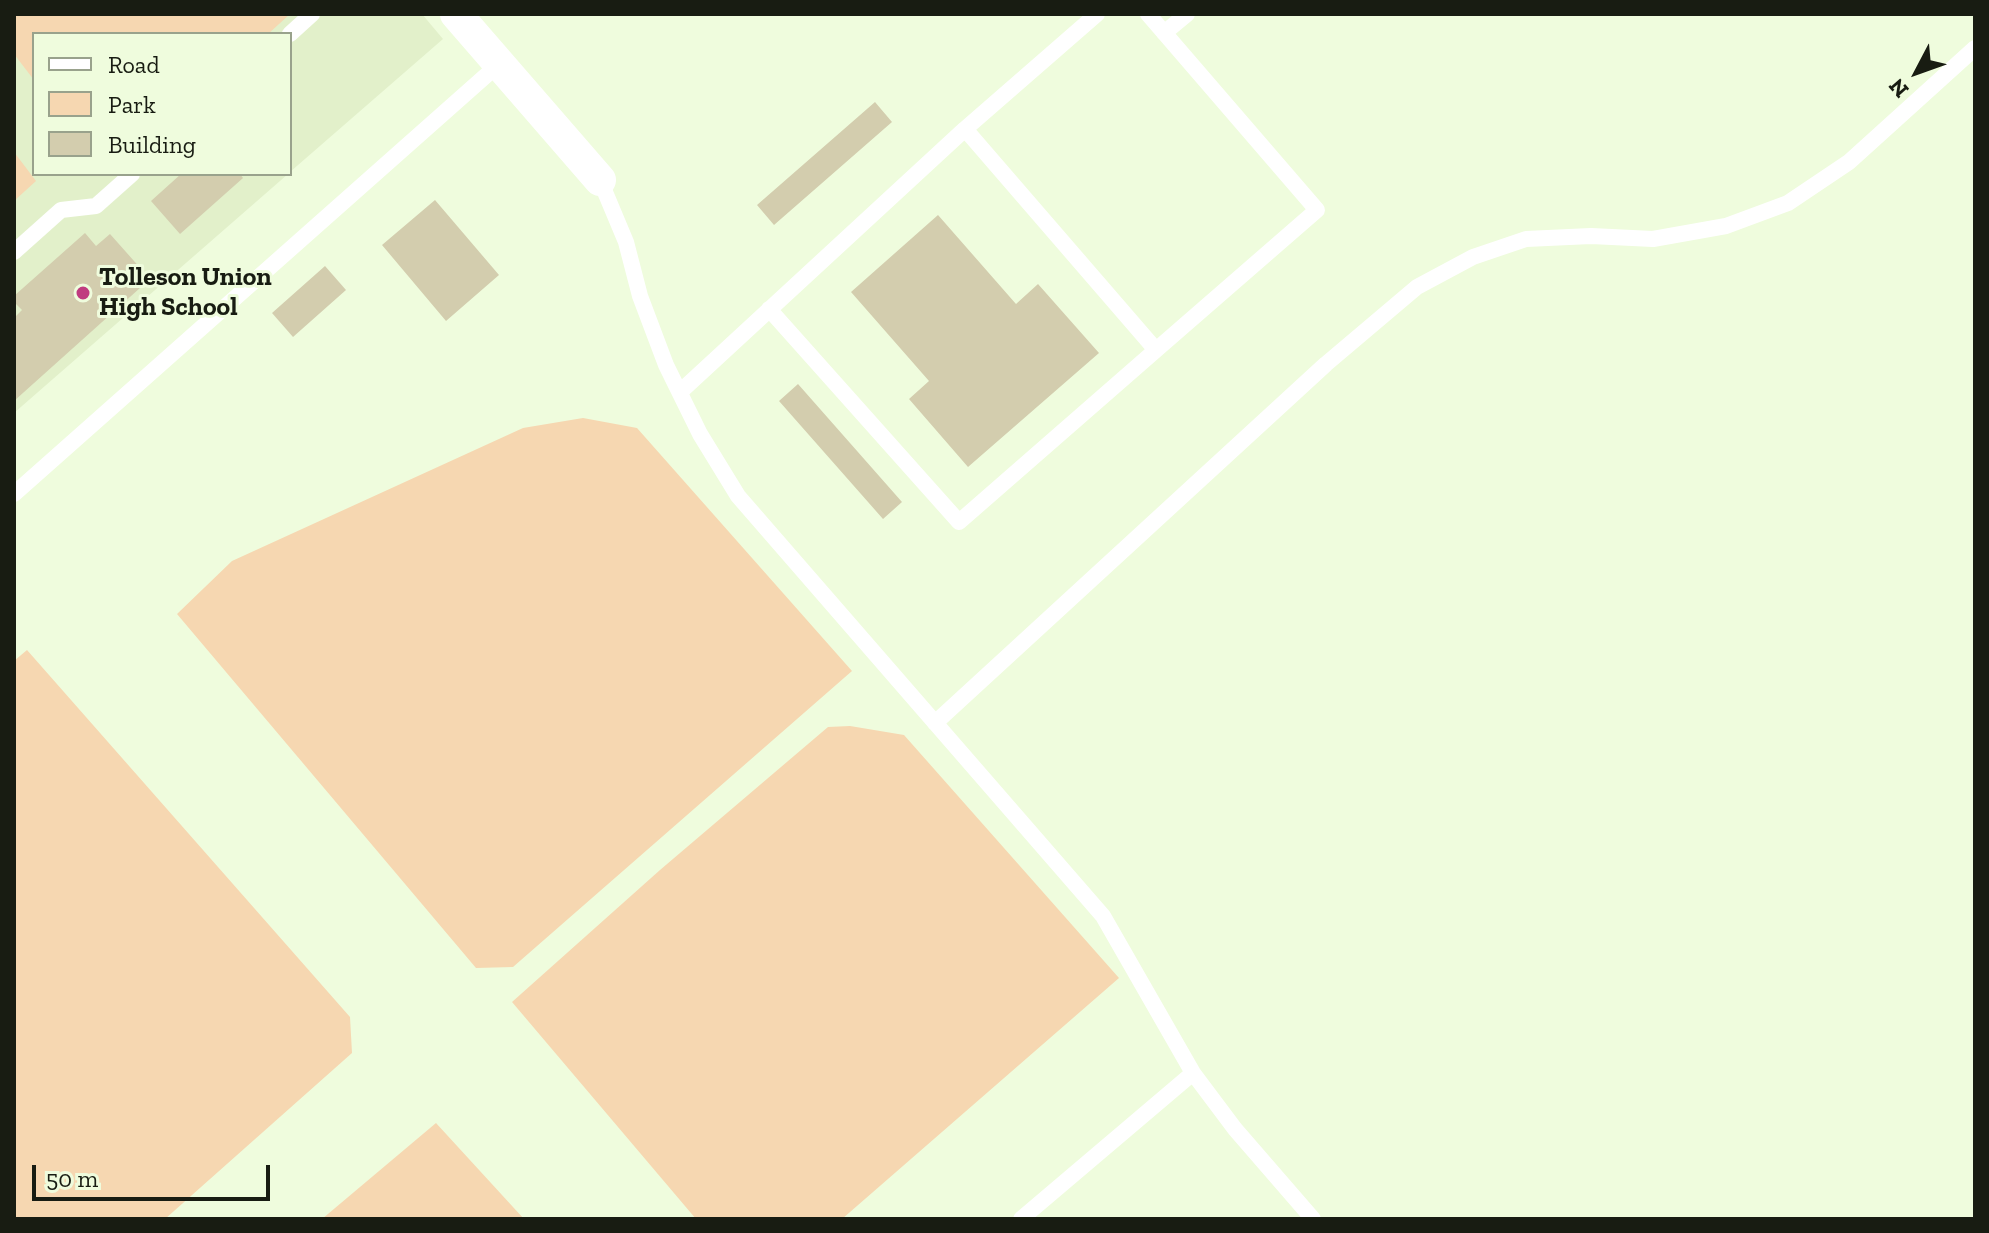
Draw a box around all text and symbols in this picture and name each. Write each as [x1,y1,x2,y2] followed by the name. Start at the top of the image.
[32,32,292,176] legend
[1877,32,1957,112] north arrow
[108,50,160,79] text: Road
[1883,73,1914,103] text: N
[108,90,156,119] text: Park
[108,130,196,159] text: Building
[99,262,272,324] place label: Tolleson Union High School
[74,284,92,302] marker: Tolleson Union High School
[36,1149,274,1199] scale bar
[46,1164,98,1193] text: 50 m

